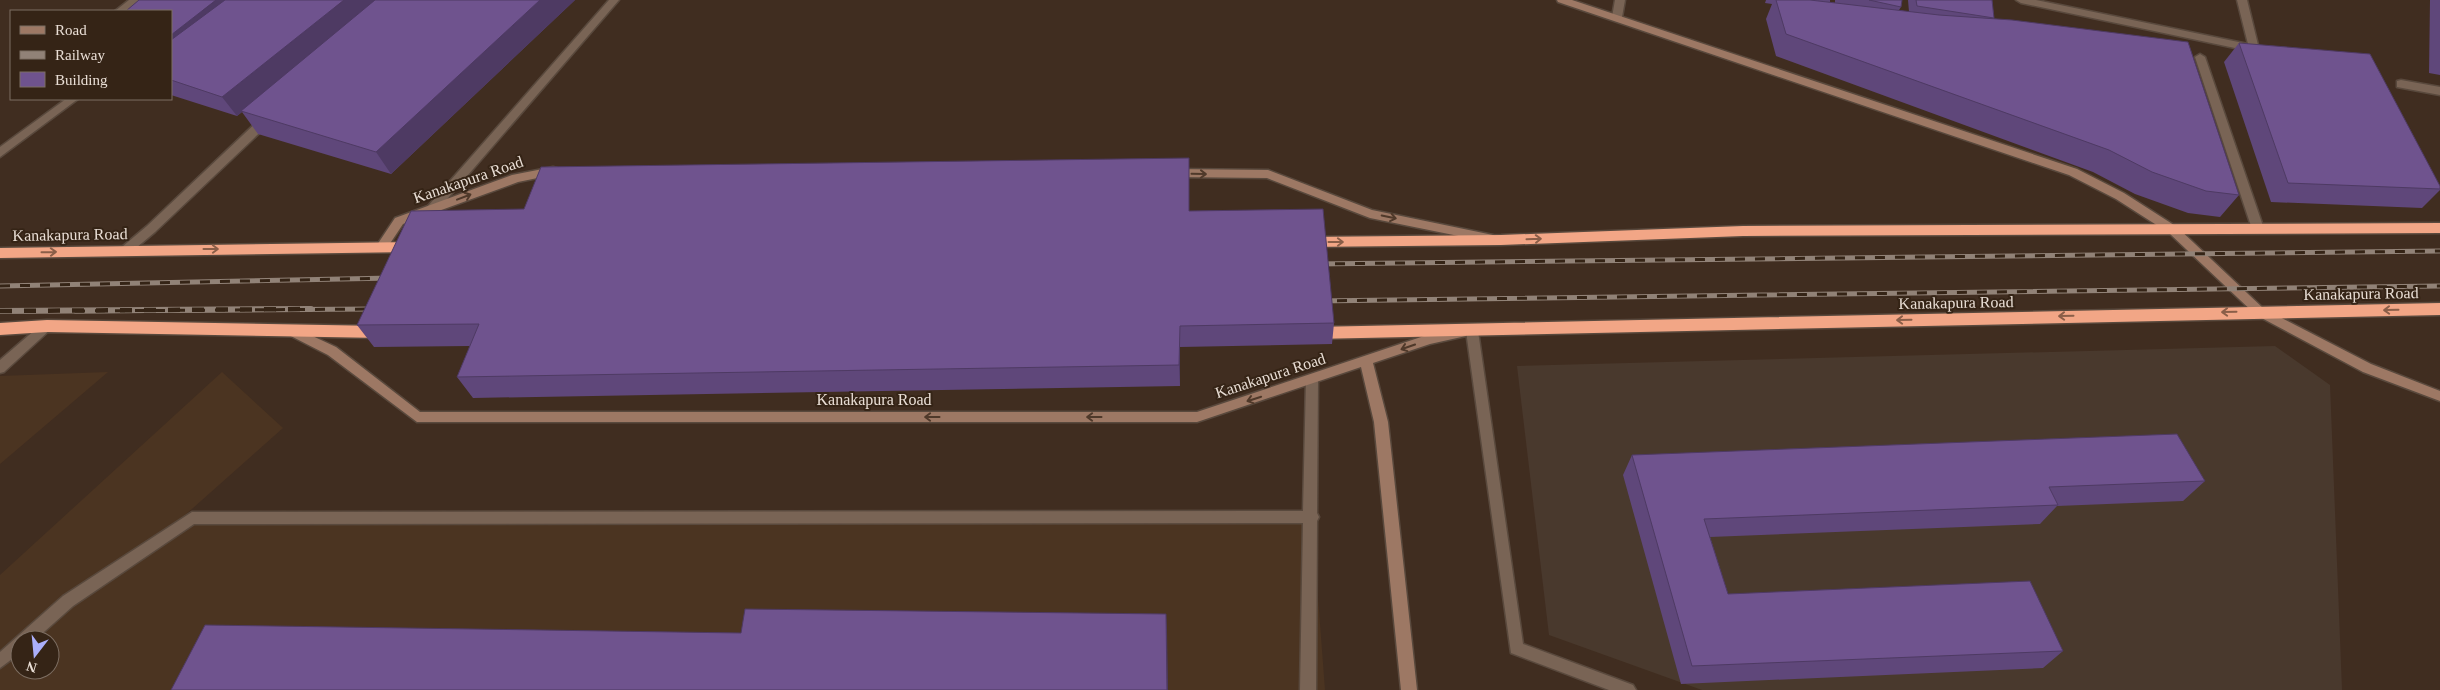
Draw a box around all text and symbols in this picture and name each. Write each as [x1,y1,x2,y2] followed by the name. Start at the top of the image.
[10,10,172,100] legend
[55,22,87,38] text: Road
[55,47,105,63] text: Railway
[55,72,108,88] text: Building
[411,153,526,207] street label: Kanakapura Road
[1191,169,1207,179] one-way arrow
[455,192,471,201] one-way arrow
[1381,213,1397,223] one-way arrow
[12,225,128,245] street label: Kanakapura Road
[1525,234,1541,244] one-way arrow
[1328,237,1344,247] one-way arrow
[202,244,219,254] one-way arrow
[40,247,56,256] one-way arrow
[2303,284,2419,304] street label: Kanakapura Road
[1898,293,2014,313] street label: Kanakapura Road
[2384,305,2400,315] one-way arrow
[2221,308,2237,317] one-way arrow
[2059,312,2075,321] one-way arrow
[1896,316,1912,325] one-way arrow
[1401,343,1416,352] one-way arrow
[1213,350,1328,402] street label: Kanakapura Road
[816,391,932,409] street label: Kanakapura Road
[1246,394,1262,404] one-way arrow
[924,412,940,422] one-way arrow
[1087,412,1103,422] one-way arrow
[10,630,60,680] north arrow
[25,658,38,676] text: N

